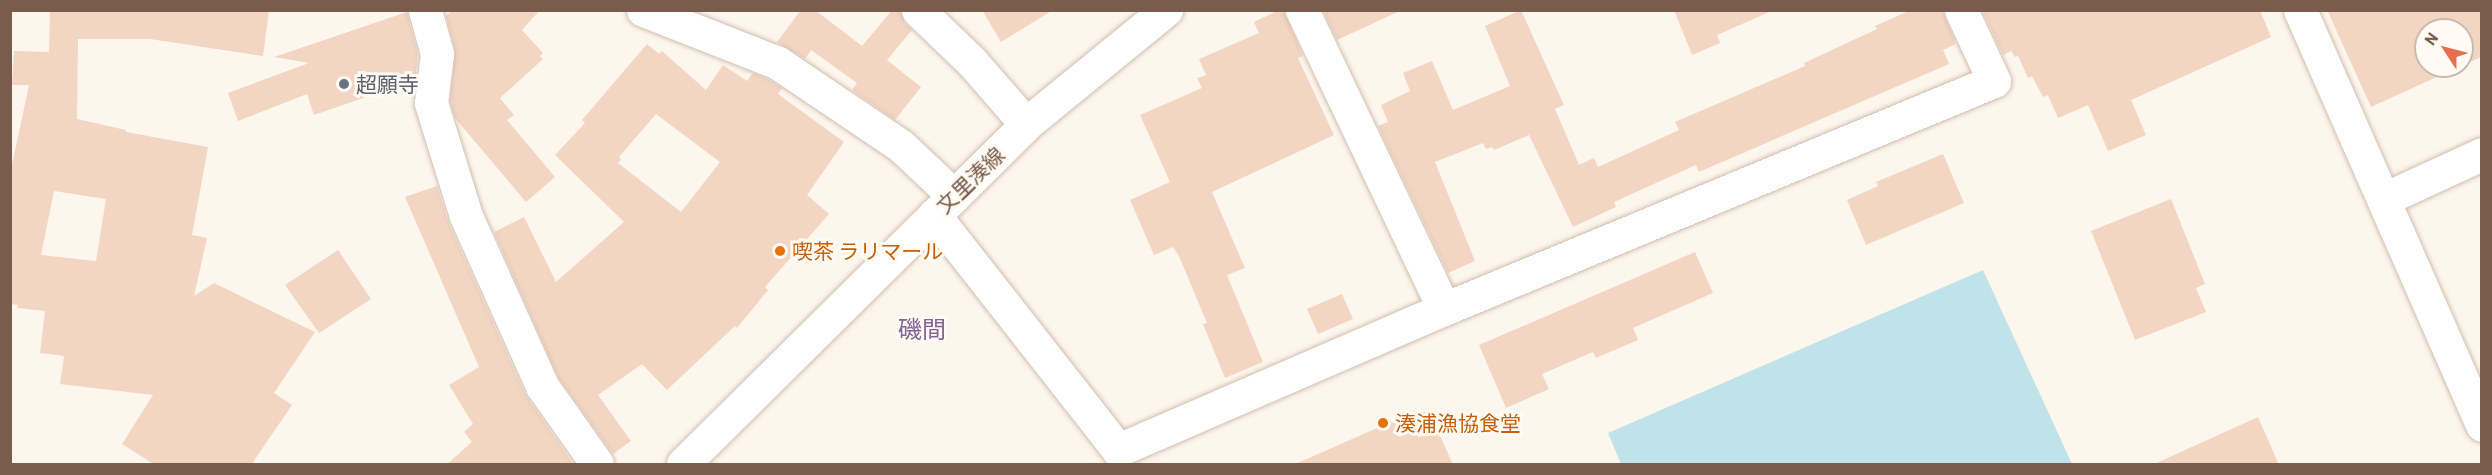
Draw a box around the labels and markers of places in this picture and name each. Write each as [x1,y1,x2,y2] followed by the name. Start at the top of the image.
[356,71,419,97] place label: 超願寺
[337,77,351,91] marker: 超願寺
[792,238,943,264] place label: 喫茶 ラリマール
[773,244,787,258] marker: 喫茶 ラリマール
[1395,410,1521,436] place label: 湊浦漁協食堂
[1376,416,1390,430] marker: 湊浦漁協食堂

